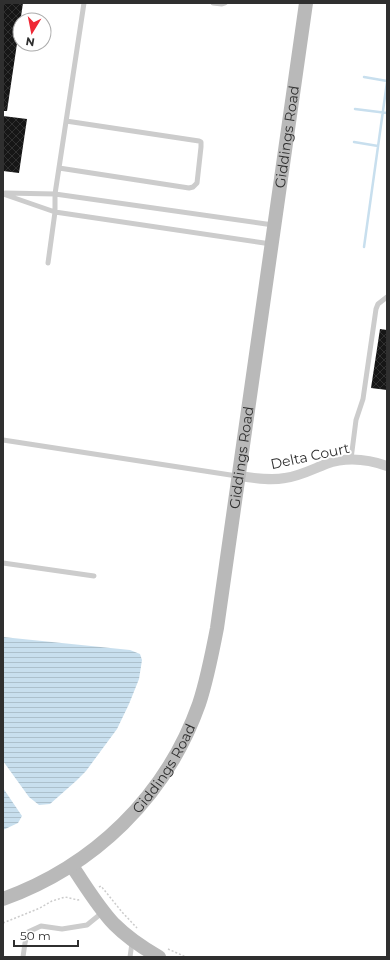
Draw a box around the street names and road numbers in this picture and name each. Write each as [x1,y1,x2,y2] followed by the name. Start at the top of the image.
[271,84,303,189] street label: Giddings Road
[225,405,257,510] street label: Giddings Road
[269,439,351,473] street label: Delta Court
[128,721,199,817] street label: Giddings Road

